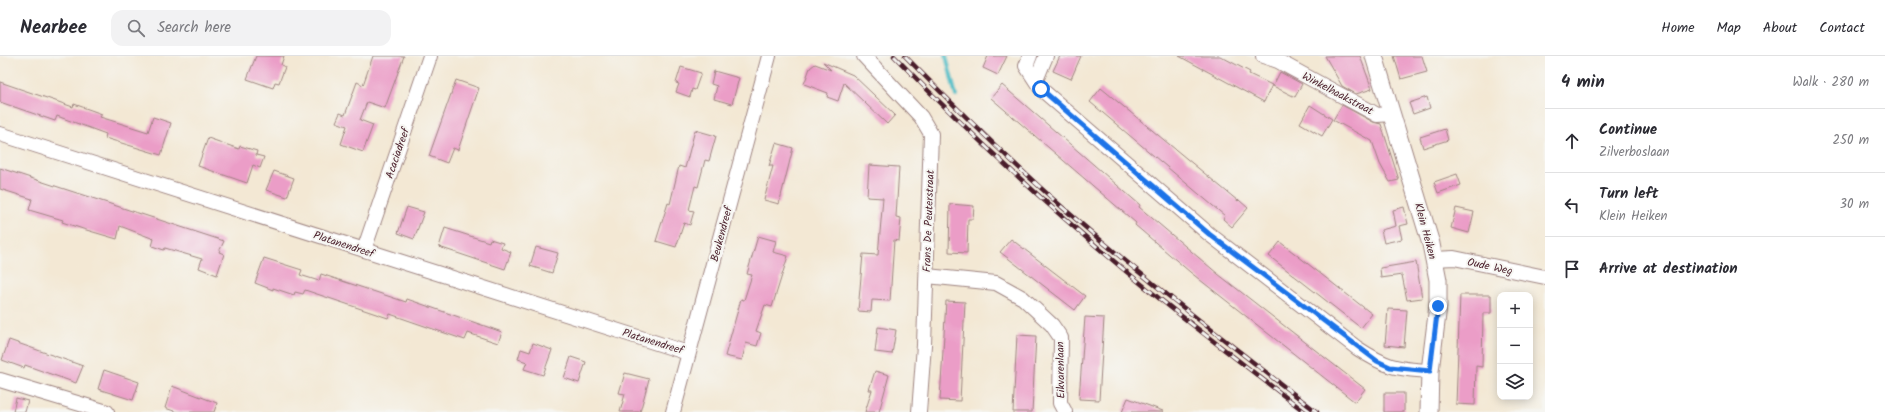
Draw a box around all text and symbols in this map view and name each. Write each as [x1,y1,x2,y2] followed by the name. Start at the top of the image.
[111,10,391,46] search box
[20,13,87,43] text: Nearbee
[157,16,231,40] text: Search here
[125,17,147,39] icon: search
[1661,17,1695,39] text: Home
[1717,17,1741,39] text: Map
[1763,17,1797,39] text: About
[1819,17,1865,39] text: Contact
[1299,68,1377,121] street label: Winkelhaakstraat
[1561,69,1605,96] text: 4 min
[1793,72,1869,93] text: Walk · 280 m
[1032,80,1050,98] route start
[1599,118,1657,142] text: Continue
[381,124,416,181] street label: Acaciadreef
[1561,130,1583,152] icon: ahead
[1832,130,1869,151] text: 250 m
[1599,142,1670,163] text: Zilverboslaan
[918,169,940,272] street label: Frans De Peuterstraat
[1599,182,1659,206] text: Turn left
[1561,194,1583,216] icon: left
[1840,194,1869,215] text: 30 m
[1409,201,1441,262] street label: Klein Heiken
[706,203,738,264] street label: Beukendreef
[1599,206,1667,227] text: Klein Heiken
[311,227,378,264] street label: Platanendreef
[1466,253,1514,281] street label: Oude Weg
[1599,257,1738,281] text: Arrive at destination
[1561,258,1583,280] icon: arrive
[1497,292,1533,400] map controls
[1497,292,1533,328] button: +
[1429,297,1447,315] route end
[620,324,687,360] street label: Platanendreef
[1497,328,1533,364] button: −
[1051,341,1070,399] street label: Eikvarenlaan
[1497,364,1533,400] button: layers

